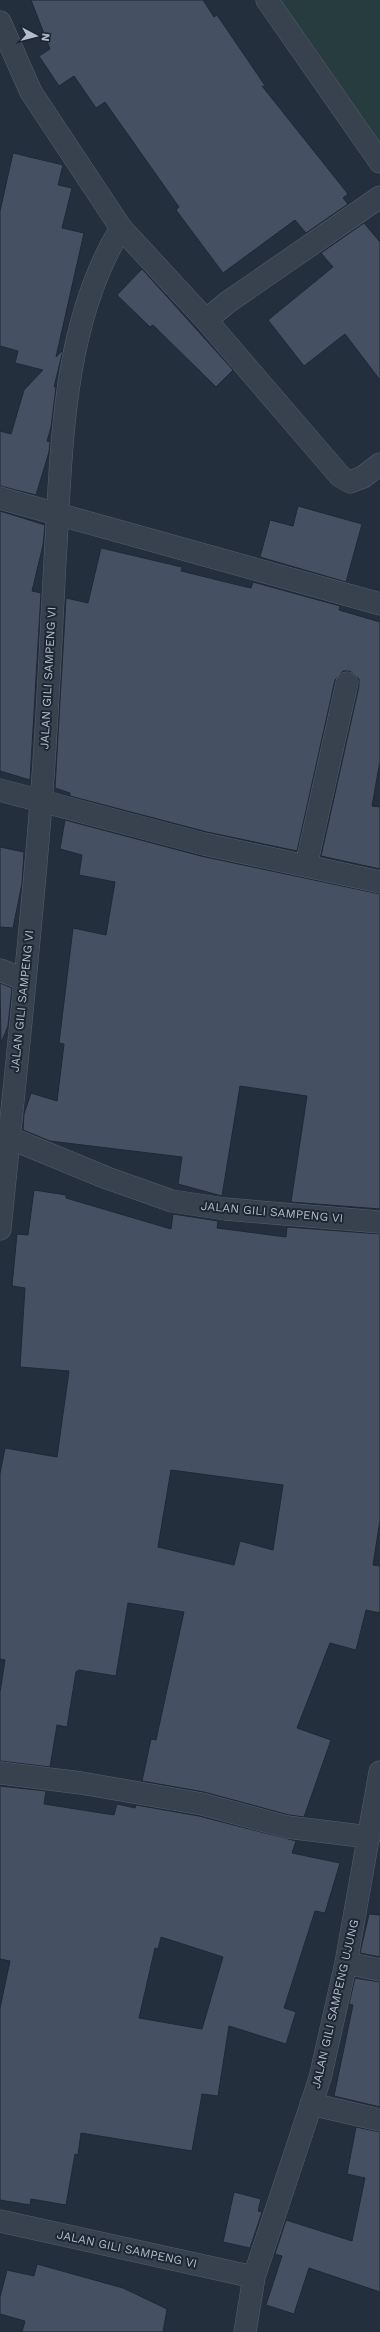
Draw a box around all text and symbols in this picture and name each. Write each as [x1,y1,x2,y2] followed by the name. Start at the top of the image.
[16,16,56,56] north arrow
[38,32,52,42] text: N
[37,606,59,750] street label: JALAN GILI SAMPENG VI
[8,929,36,1073] street label: JALAN GILI SAMPENG VI
[200,1199,344,1225] street label: JALAN GILI SAMPENG VI
[309,1918,361,2090] street label: JALAN GILI SAMPENG UJUNG
[56,2227,198,2271] street label: JALAN GILI SAMPENG VI

